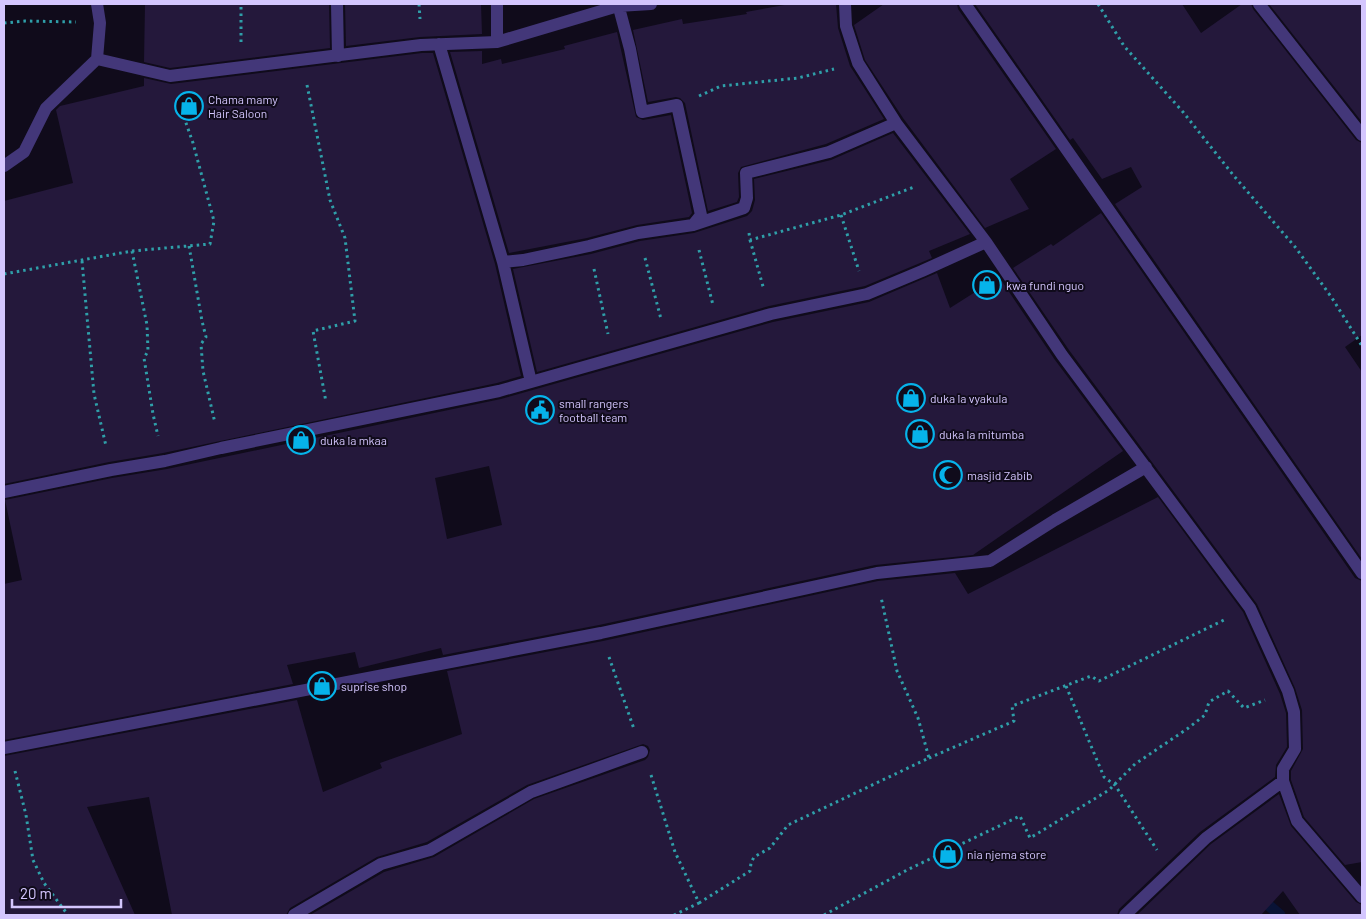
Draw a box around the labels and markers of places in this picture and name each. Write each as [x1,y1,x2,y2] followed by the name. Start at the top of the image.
[174,91,204,121] shop icon: Chama mamy Hair Saloon
[208,92,278,120] place label: Chama mamy Hair Saloon
[972,270,1002,300] shop icon: kwa fundi nguo
[1006,278,1084,292] place label: kwa fundi nguo
[896,383,926,413] shop icon: duka la vyakula
[930,391,1007,405] place label: duka la vyakula
[525,395,555,425] public building icon: small rangers football team
[559,396,629,424] place label: small rangers football team
[905,419,935,449] shop icon: duka la mitumba
[286,425,316,455] shop icon: duka la mkaa
[939,427,1024,441] place label: duka la mitumba
[320,433,387,447] place label: duka la mkaa
[933,460,963,490] mosque icon: masjid Zabib
[967,468,1033,482] place label: masjid Zabib
[307,671,337,701] shop icon: suprise shop
[341,679,407,693] place label: suprise shop
[933,839,963,869] shop icon: nia njema store
[967,847,1047,861] place label: nia njema store

